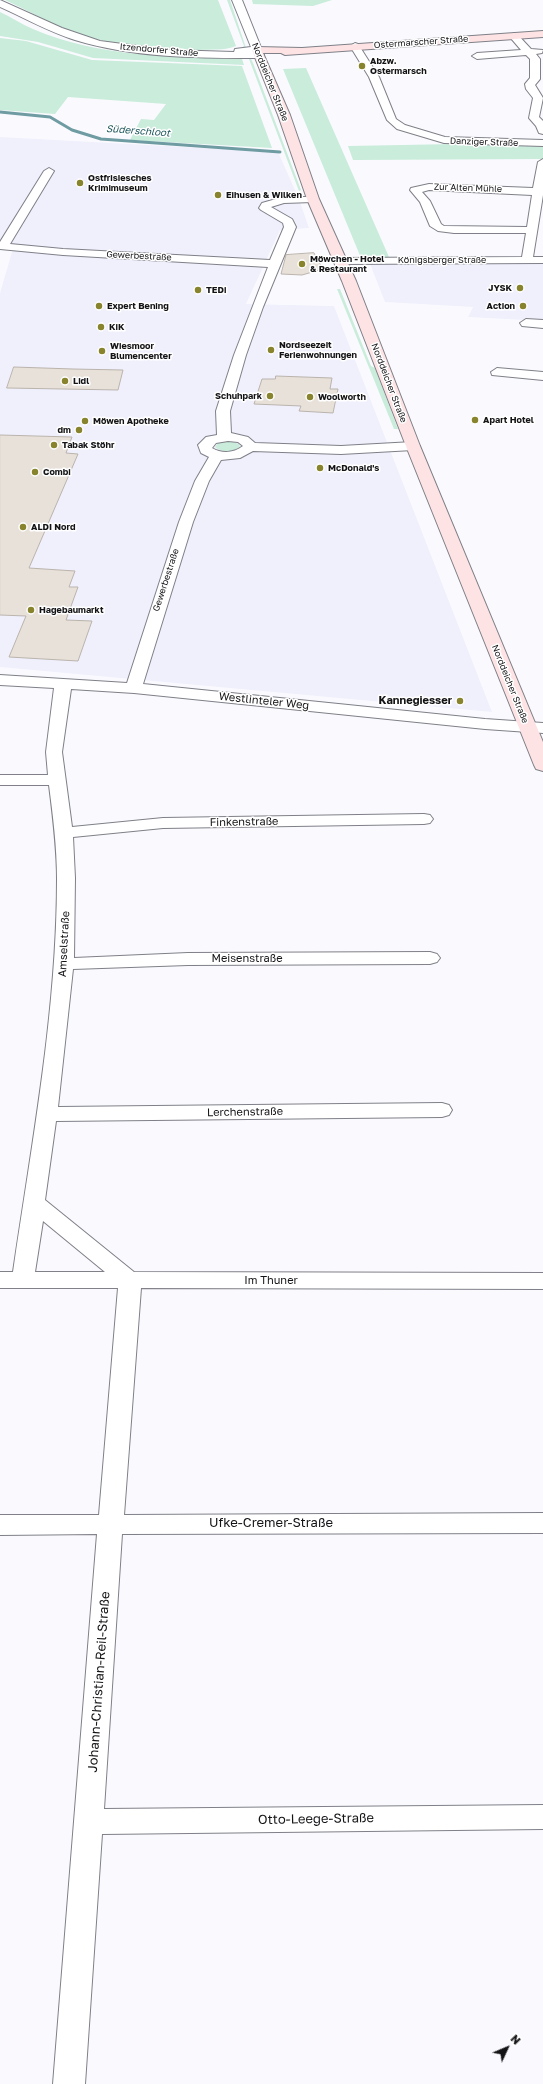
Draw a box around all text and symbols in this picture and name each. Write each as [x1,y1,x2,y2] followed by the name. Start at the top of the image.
[373,33,469,51] street label: Ostermarscher Straße
[119,41,199,59] street label: Itzendorfer Straße
[249,41,291,123] street label: Norddeicher Straße
[370,56,427,77] place label: Abzw. Ostermarsch
[357,61,367,71] marker: Abzw. Ostermarsch
[106,123,170,139] water label: Süderschloot
[450,135,518,149] street label: Danziger Straße
[88,173,152,194] place label: Ostfrisiesches Krimimuseum
[75,178,85,188] marker: Ostfrisiesches Krimimuseum
[434,181,502,195] street label: Zur Alten Mühle
[213,190,223,200] marker: Eihusen & Wilken
[226,190,302,200] place label: Eihusen & Wilken
[106,249,172,263] street label: Gewerbestraße
[310,254,384,275] place label: Möwchen - Hotel & Restaurant
[398,255,486,265] street label: Königsberger Straße
[297,259,307,269] marker: Möwchen - Hotel & Restaurant
[488,283,512,293] place label: JYSK
[515,283,525,293] marker: JYSK
[193,285,203,295] marker: TEDi
[206,285,226,295] place label: TEDi
[94,301,104,311] marker: Expert Bening
[107,301,169,311] place label: Expert Bening
[487,301,515,311] place label: Action
[518,301,528,311] marker: Action
[96,322,106,332] marker: KiK
[109,322,125,332] place label: KiK
[279,340,357,361] place label: Nordseezeit Ferienwohnungen
[110,341,172,362] place label: Wiesmoor Blumencenter
[369,342,409,424] street label: Norddeicher Straße
[266,345,276,355] marker: Nordseezeit Ferienwohnungen
[97,346,107,356] marker: Wiesmoor Blumencenter
[60,376,70,386] marker: Lidl
[73,376,89,386] place label: Lidl
[215,391,262,401] place label: Schuhpark
[265,391,275,401] marker: Schuhpark
[305,392,315,402] marker: Woolworth
[318,392,366,402] place label: Woolworth
[470,415,480,425] marker: Apart Hotel
[483,415,534,425] place label: Apart Hotel
[80,416,90,426] marker: Möwen Apotheke
[93,416,169,426] place label: Möwen Apotheke
[58,425,71,435] place label: dm
[74,425,84,435] marker: dm
[49,440,59,450] marker: Tabak Stöhr
[62,440,114,450] place label: Tabak Stöhr
[315,463,325,473] marker: McDonald's
[328,463,379,473] place label: McDonald's
[30,467,40,477] marker: Combi
[43,467,71,477] place label: Combi
[18,522,28,532] marker: ALDI Nord
[31,522,75,532] place label: ALDI Nord
[151,547,181,613] street label: Gewerbestraße
[26,605,36,615] marker: Hagebaumarkt
[39,605,104,615] place label: Hagebaumarkt
[489,643,531,725] street label: Norddeicher Straße
[218,690,310,712] street label: Westlinteler Weg
[379,694,452,708] place label: Kannegiesser
[455,696,465,706] marker: Kannegiesser
[209,815,279,829] street label: Finkenstraße
[56,911,72,977] street label: Amselstraße
[211,952,283,966] street label: Meisenstraße
[207,1105,283,1119] street label: Lerchenstraße
[244,1274,298,1288] street label: Im Thuner
[209,1515,333,1531] street label: Ufke-Cremer-Straße
[85,1591,113,1773] street label: Johann-Christian-Reil-Straße
[258,1810,374,1828] street label: Otto-Leege-Straße
[487,2028,527,2068] north arrow
[508,2032,524,2047] text: N

